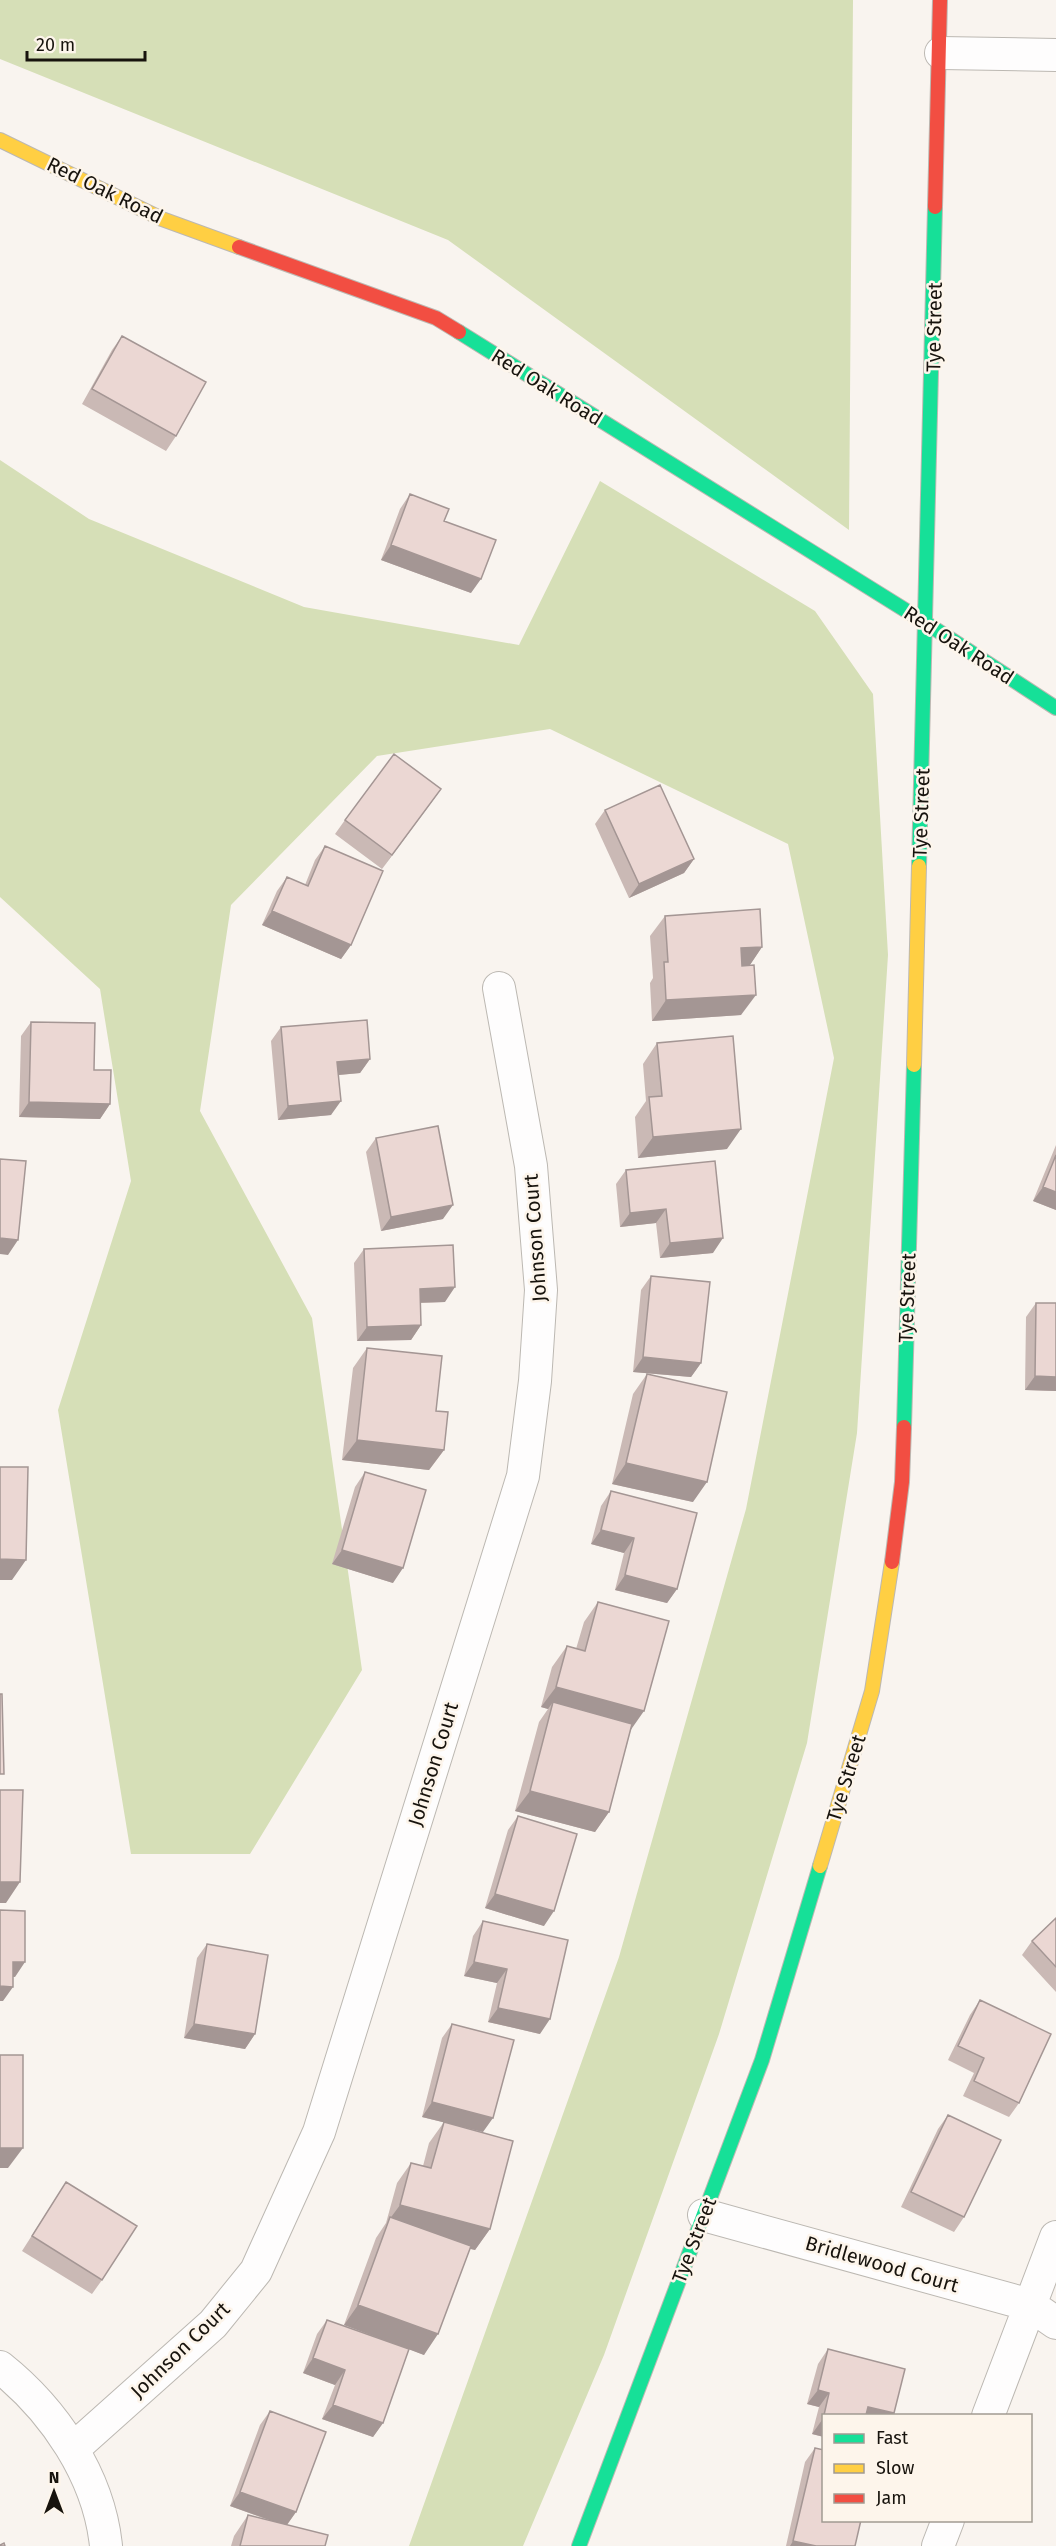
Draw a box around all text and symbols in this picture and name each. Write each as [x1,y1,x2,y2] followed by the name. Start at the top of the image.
[27,24,146,62] scale bar
[36,34,75,56] text: 20 m
[43,152,167,228] street label: Red Oak Road
[921,281,947,372] street label: Tye Street
[487,343,607,431] street label: Red Oak Road
[900,601,1018,689] street label: Red Oak Road
[907,767,935,858] street label: Tye Street
[518,1172,551,1303] street label: Johnson Court
[893,1252,921,1343] street label: Tye Street
[403,1698,463,1829] street label: Johnson Court
[821,1731,871,1824] street label: Tye Street
[667,2193,722,2286] street label: Tye Street
[803,2231,962,2298] street label: Bridlewood Court
[126,2296,235,2403] street label: Johnson Court
[822,2414,1032,2522] legend
[876,2427,909,2449] text: Fast
[876,2457,915,2479] text: Slow
[24,2462,84,2522] north arrow
[49,2468,59,2487] text: N
[876,2487,907,2509] text: Jam

